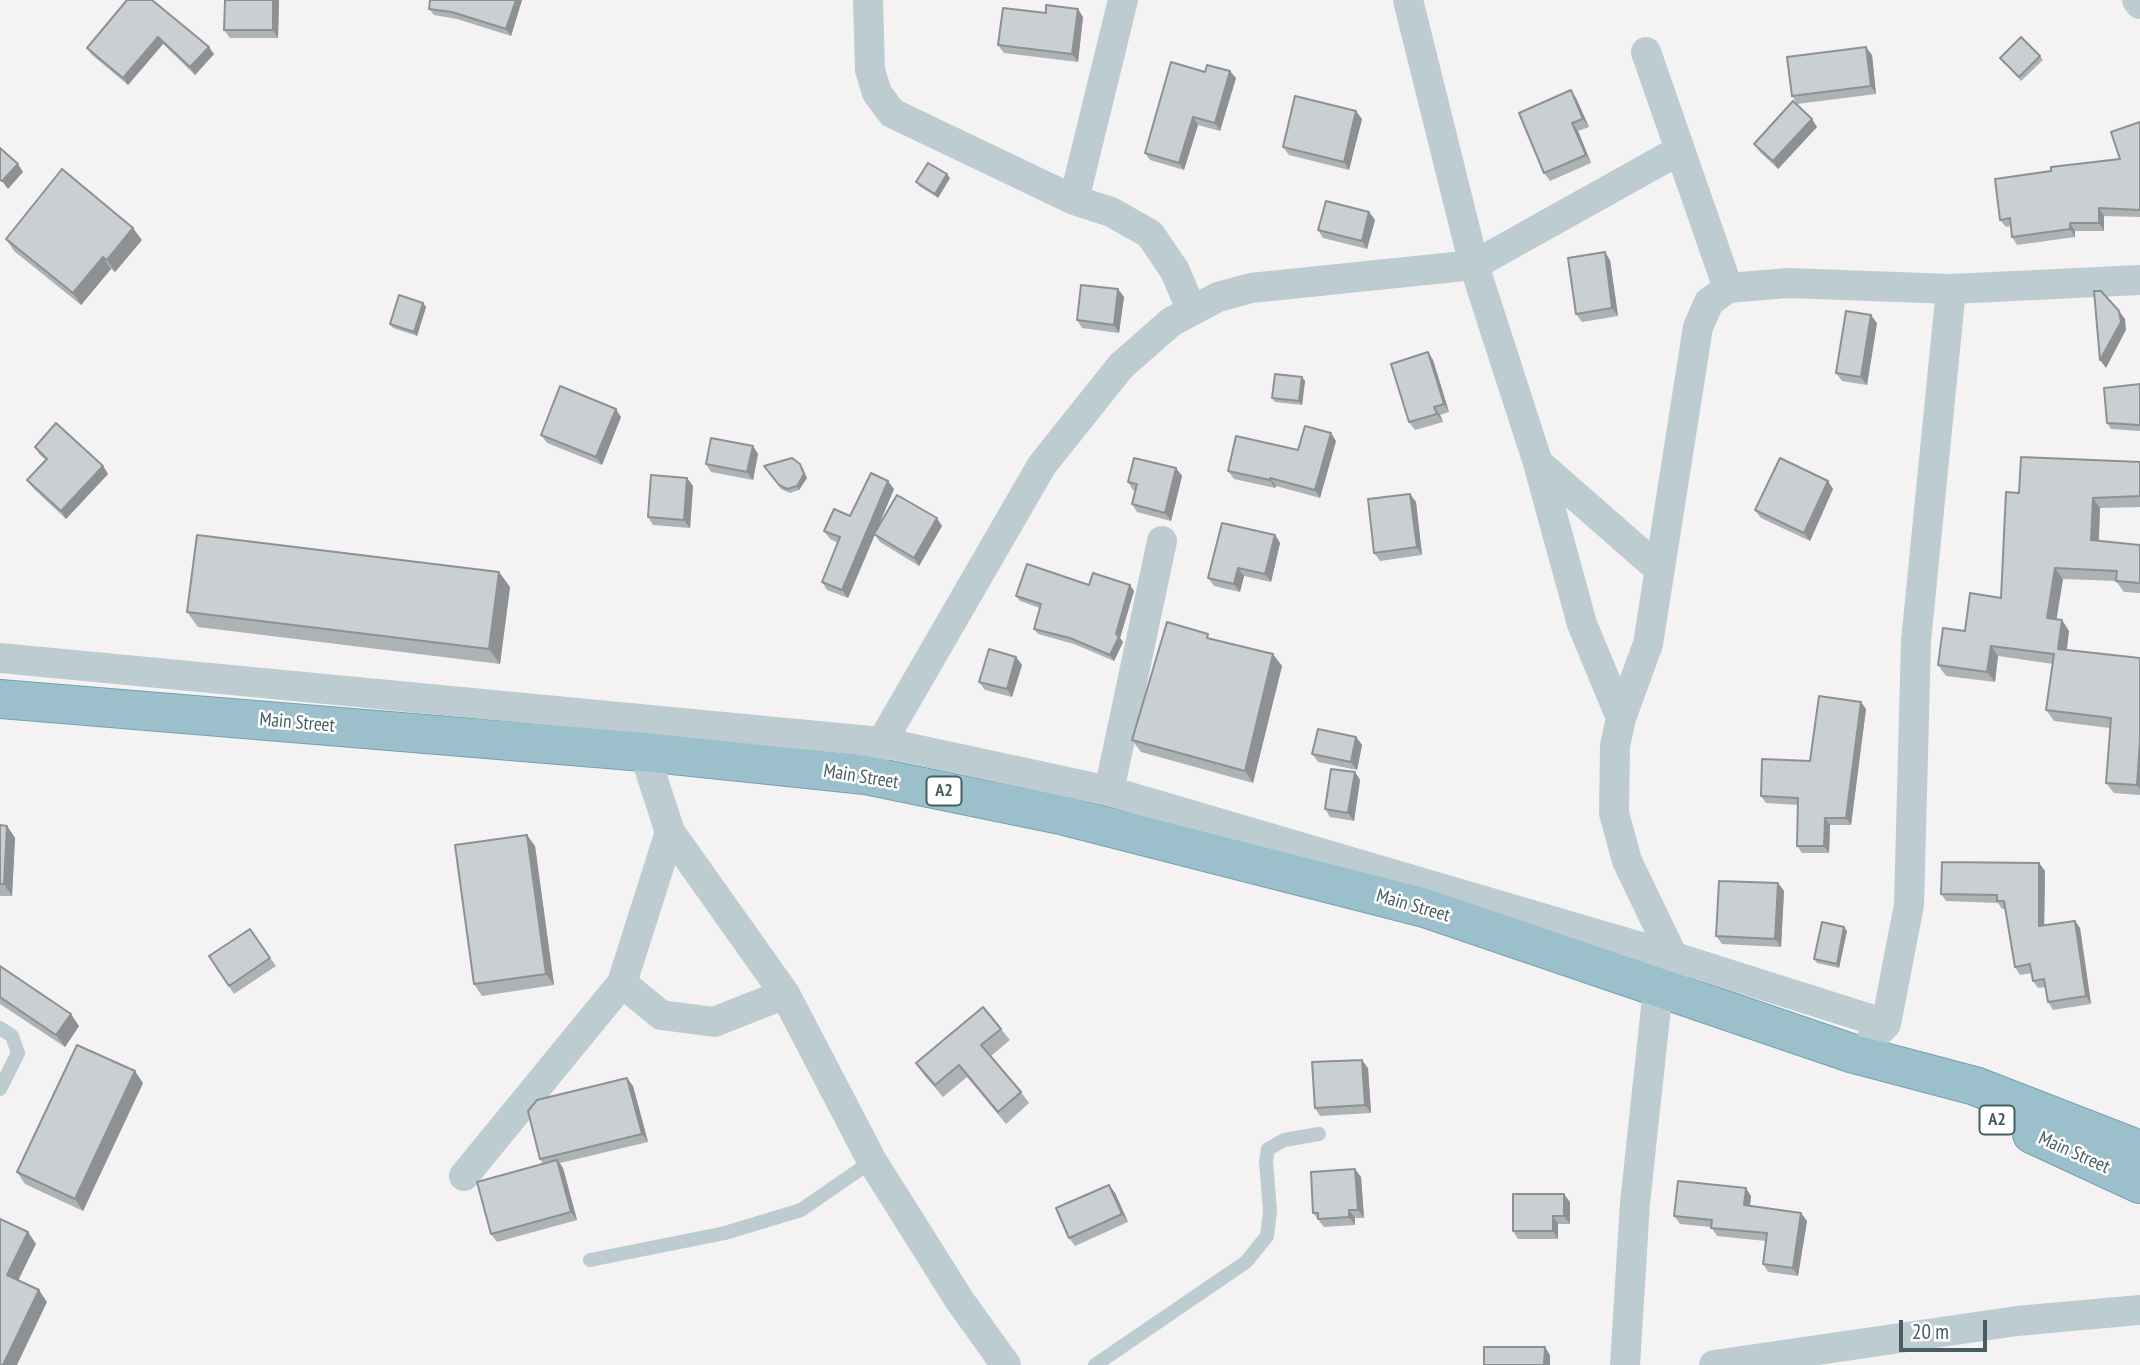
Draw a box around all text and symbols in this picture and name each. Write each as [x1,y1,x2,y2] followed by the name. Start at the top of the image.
[258,708,336,738] street label: Main Street
[822,760,900,794] street label: Main Street
[926,776,962,806] road number: A2
[1374,885,1452,927] street label: Main Street
[1980,1106,2014,1134] road number: A2
[2035,1127,2113,1179] street label: Main Street
[1902,1306,1990,1350] scale bar
[1912,1318,1949,1345] text: 20 m

